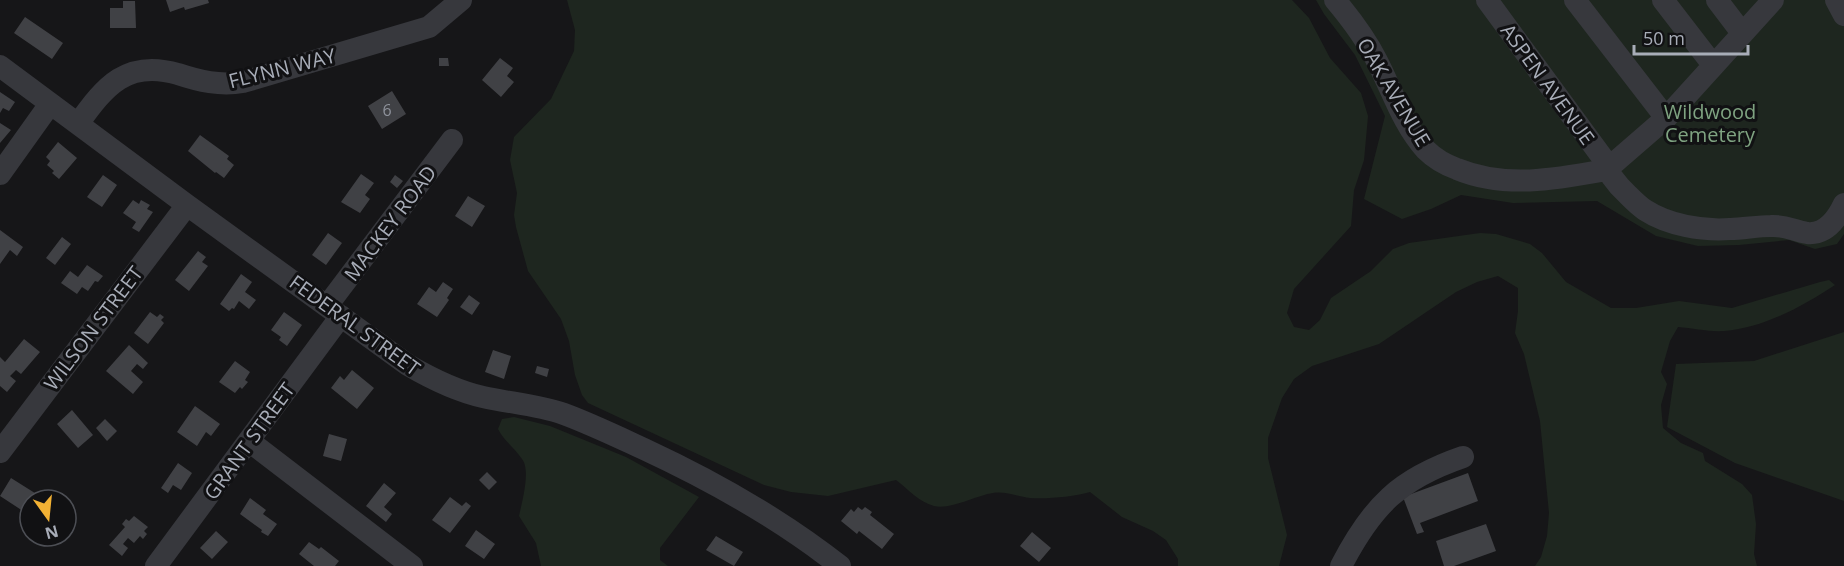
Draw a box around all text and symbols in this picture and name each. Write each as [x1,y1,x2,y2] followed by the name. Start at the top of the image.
[1495,18,1601,150] street label: ASPEN AVENUE
[1634,18,1748,56] scale bar
[1643,26,1685,50] text: 50 m
[1351,33,1437,151] street label: OAK AVENUE
[226,41,339,94] street label: FLYNN WAY
[1664,98,1756,148] park label: Wildwood Cemetery
[382,99,392,121] house number: 6
[338,160,442,286] street label: MACKEY ROAD
[37,260,149,396] street label: WILSON STREET
[284,268,426,382] street label: FEDERAL STREET
[197,377,301,505] street label: GRANT STREET
[18,488,78,548] north arrow
[43,520,61,545] text: N

